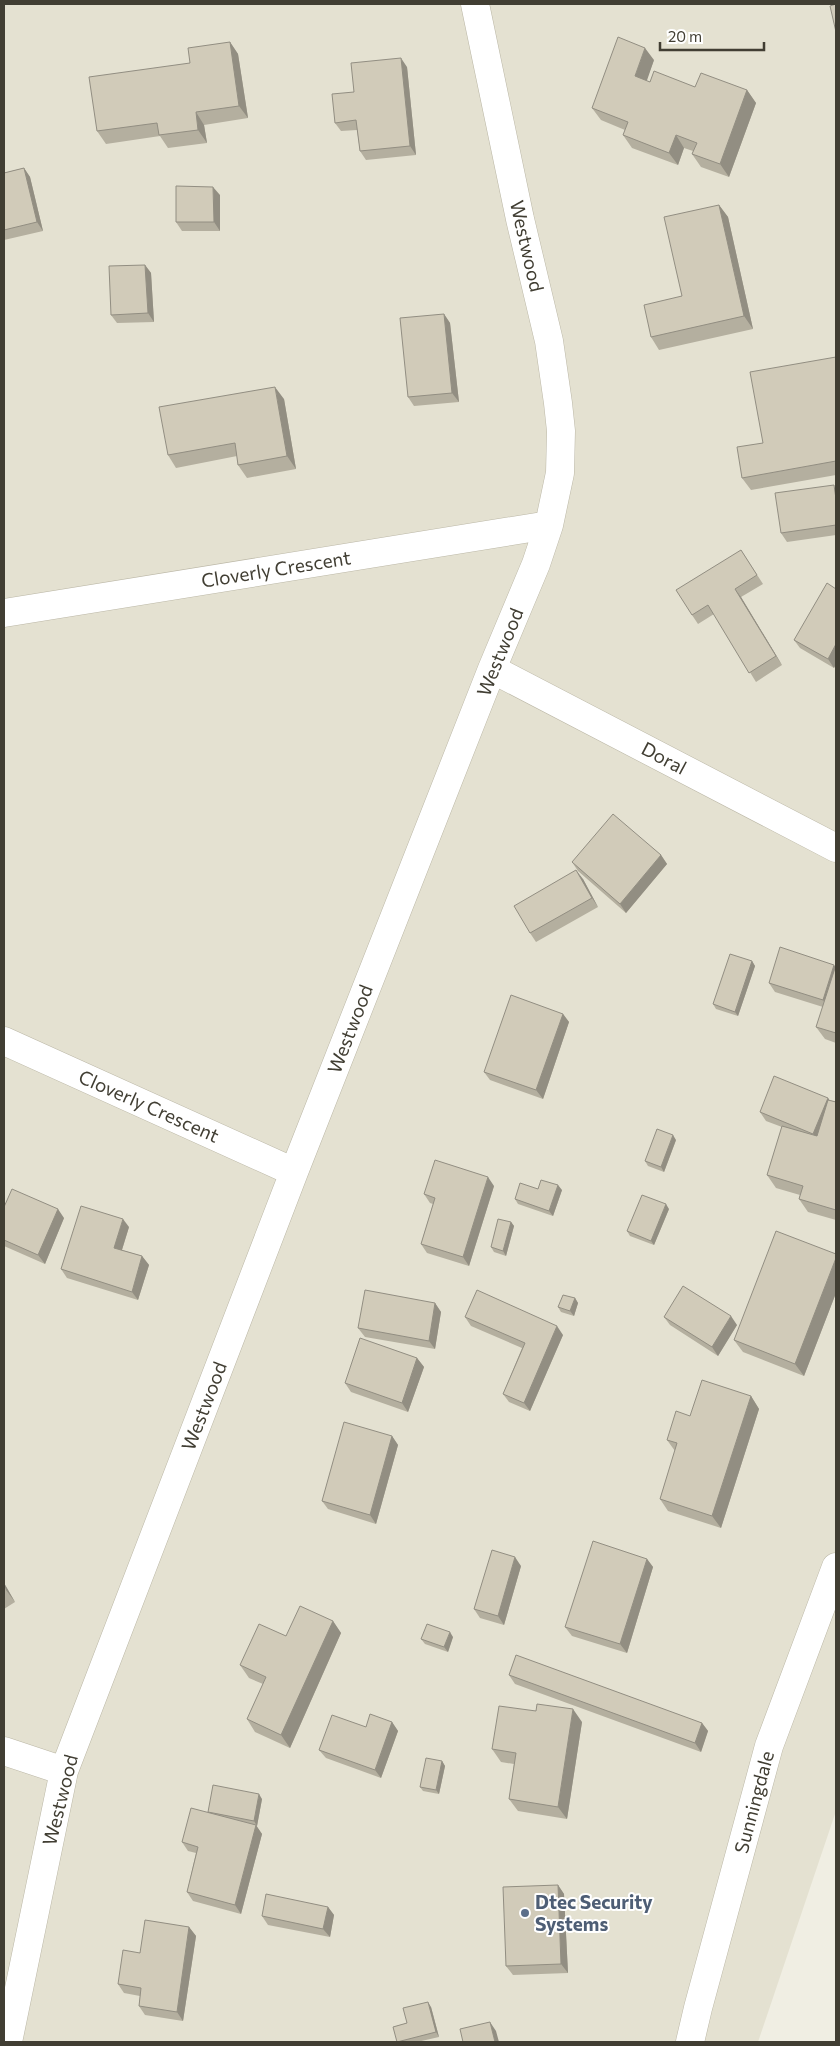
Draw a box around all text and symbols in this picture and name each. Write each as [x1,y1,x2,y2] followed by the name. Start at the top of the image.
[660,20,764,52] scale bar
[668,27,702,45] text: 20 m
[506,198,549,294] street label: Westwood
[199,545,353,592] street label: Cloverly Crescent
[471,604,528,699] street label: Westwood
[638,736,691,779] street label: Doral
[322,981,377,1076] street label: Westwood
[75,1064,223,1147] street label: Cloverly Crescent
[176,1358,231,1453] street label: Westwood
[729,1748,778,1856] street label: Sunningdale
[37,1752,82,1848] street label: Westwood
[535,1890,653,1935] place label: Dtec Security Systems
[519,1907,531,1919] marker: Dtec Security Systems

